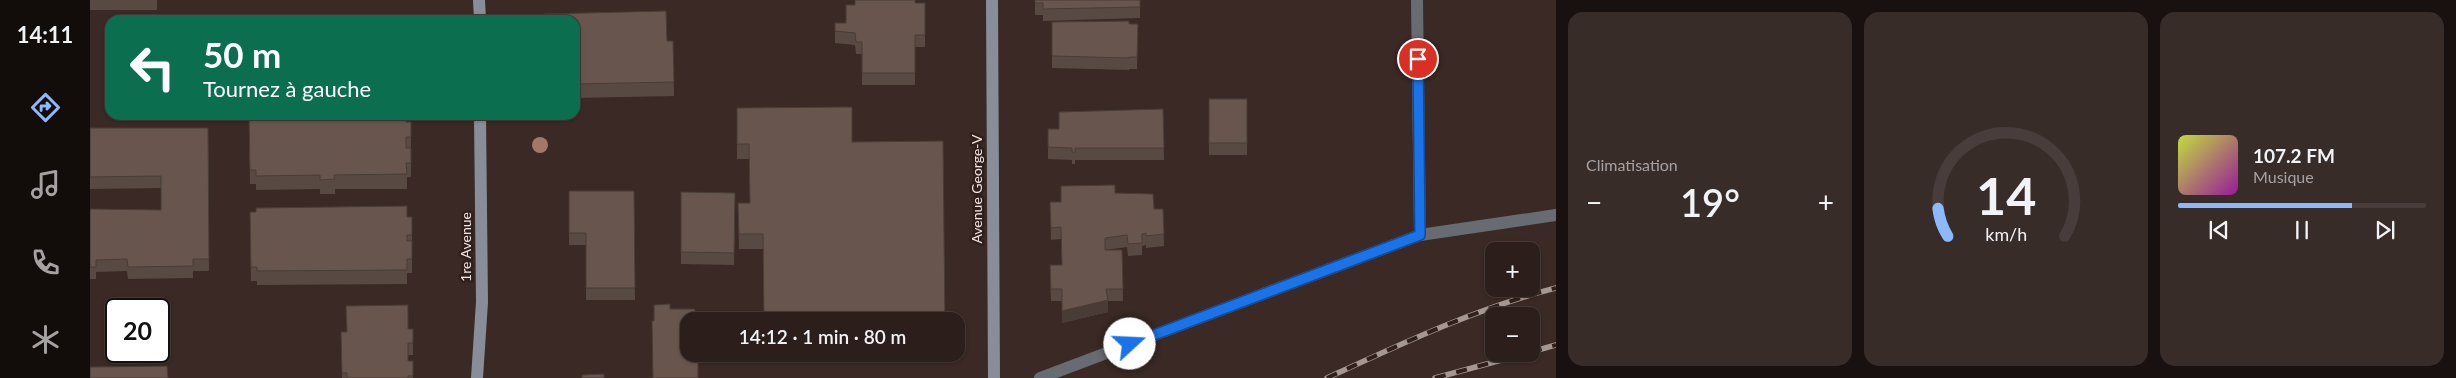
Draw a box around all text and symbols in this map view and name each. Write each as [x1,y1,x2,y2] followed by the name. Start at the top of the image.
[17,21,73,48] text: 14:11
[203,33,281,75] text: 50 m
[120,35,185,100] icon: left
[1397,38,1439,80] pin
[1404,45,1432,73] icon: arrive
[203,75,371,102] text: Tournez à gauche
[28,90,63,125] icon: directions
[968,134,985,244] street label: Avenue George-V
[2253,144,2335,167] text: 107.2 FM
[1586,155,1678,174] text: Climatisation
[1976,164,2036,226] text: 14
[28,167,63,202] icon: music
[2253,167,2314,186] text: Musique
[1680,179,1740,225] text: 19°
[1586,185,1602,219] text: −
[1818,185,1834,219] text: +
[457,212,474,282] street label: 1re Avenue
[2205,216,2233,244] icon: previous
[2288,216,2316,244] icon: pause
[2371,216,2399,244] icon: next
[1985,223,2027,245] text: km/h
[1485,242,1540,362] map controls
[1485,242,1540,297] button: +
[28,245,63,280] icon: phone
[105,298,170,363] speed limit sign: 20
[1485,307,1540,362] button: −
[1103,317,1155,369] position arrow
[28,322,63,357] icon: climate
[739,325,906,348] text: 14:12 · 1 min · 80 m

